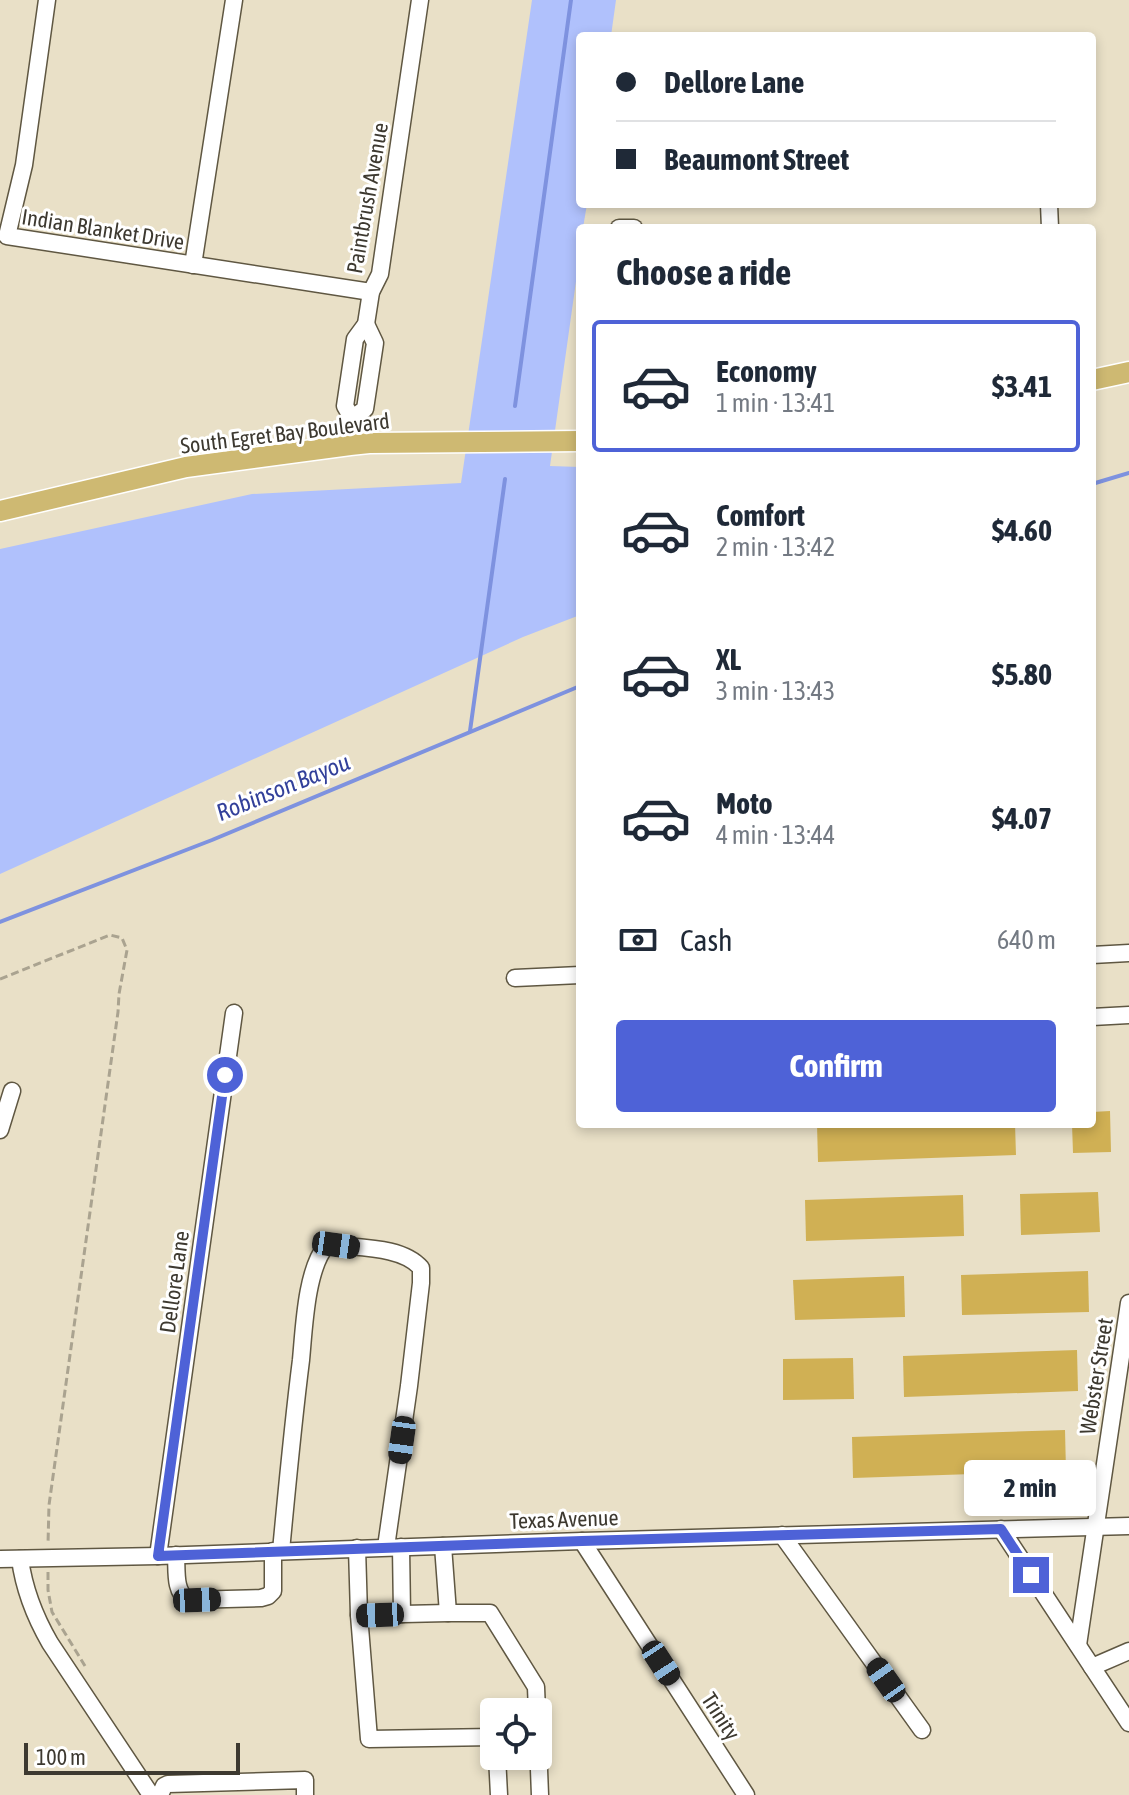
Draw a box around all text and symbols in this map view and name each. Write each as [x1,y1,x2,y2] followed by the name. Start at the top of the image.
[664,65,804,99] text: Dellore Lane
[341,121,393,275] street label: Paintbrush Avenue
[664,142,849,176] text: Beaumont Street
[20,203,186,255] street label: Indian Blanket Drive
[616,251,791,293] text: Choose a ride
[620,350,692,422] icon: car
[716,354,817,388] text: Economy
[992,369,1052,403] text: $3.41
[716,388,835,418] text: 1 min · 13:41
[179,407,391,459] street label: South Egret Bay Boulevard
[620,494,692,566] icon: car
[716,498,805,532] text: Comfort
[992,513,1052,547] text: $4.60
[716,532,835,562] text: 2 min · 13:42
[620,638,692,710] icon: car
[716,642,741,676] text: XL
[992,657,1052,691] text: $5.80
[716,676,835,706] text: 3 min · 13:43
[212,748,354,826] water label: Robinson Bayou
[620,782,692,854] icon: car
[716,786,773,820] text: Moto
[992,801,1052,835] text: $4.07
[716,820,835,850] text: 4 min · 13:44
[616,918,660,962] icon: cash
[680,923,733,957] text: Cash
[997,925,1056,955] text: 640 m
[616,1020,1056,1112] button: Confirm
[207,1057,243,1093] route start
[154,1229,194,1335] street label: Dellore Lane
[311,1230,361,1260] car
[1074,1316,1118,1436] street label: Webster Street
[387,1415,417,1465] car
[965,1459,1097,1515] callout: 2 min
[1003,1473,1057,1503] text: 2 min
[509,1504,619,1534] street label: Texas Avenue
[1013,1557,1049,1593] route end
[173,1587,221,1613] car
[356,1602,404,1628] car
[638,1636,684,1690] car
[862,1653,910,1707] car
[696,1688,746,1744] street label: Trinity
[480,1698,552,1770] map controls
[480,1698,552,1770] button: locate
[24,1739,240,1775] scale bar
[36,1744,86,1770] text: 100 m

